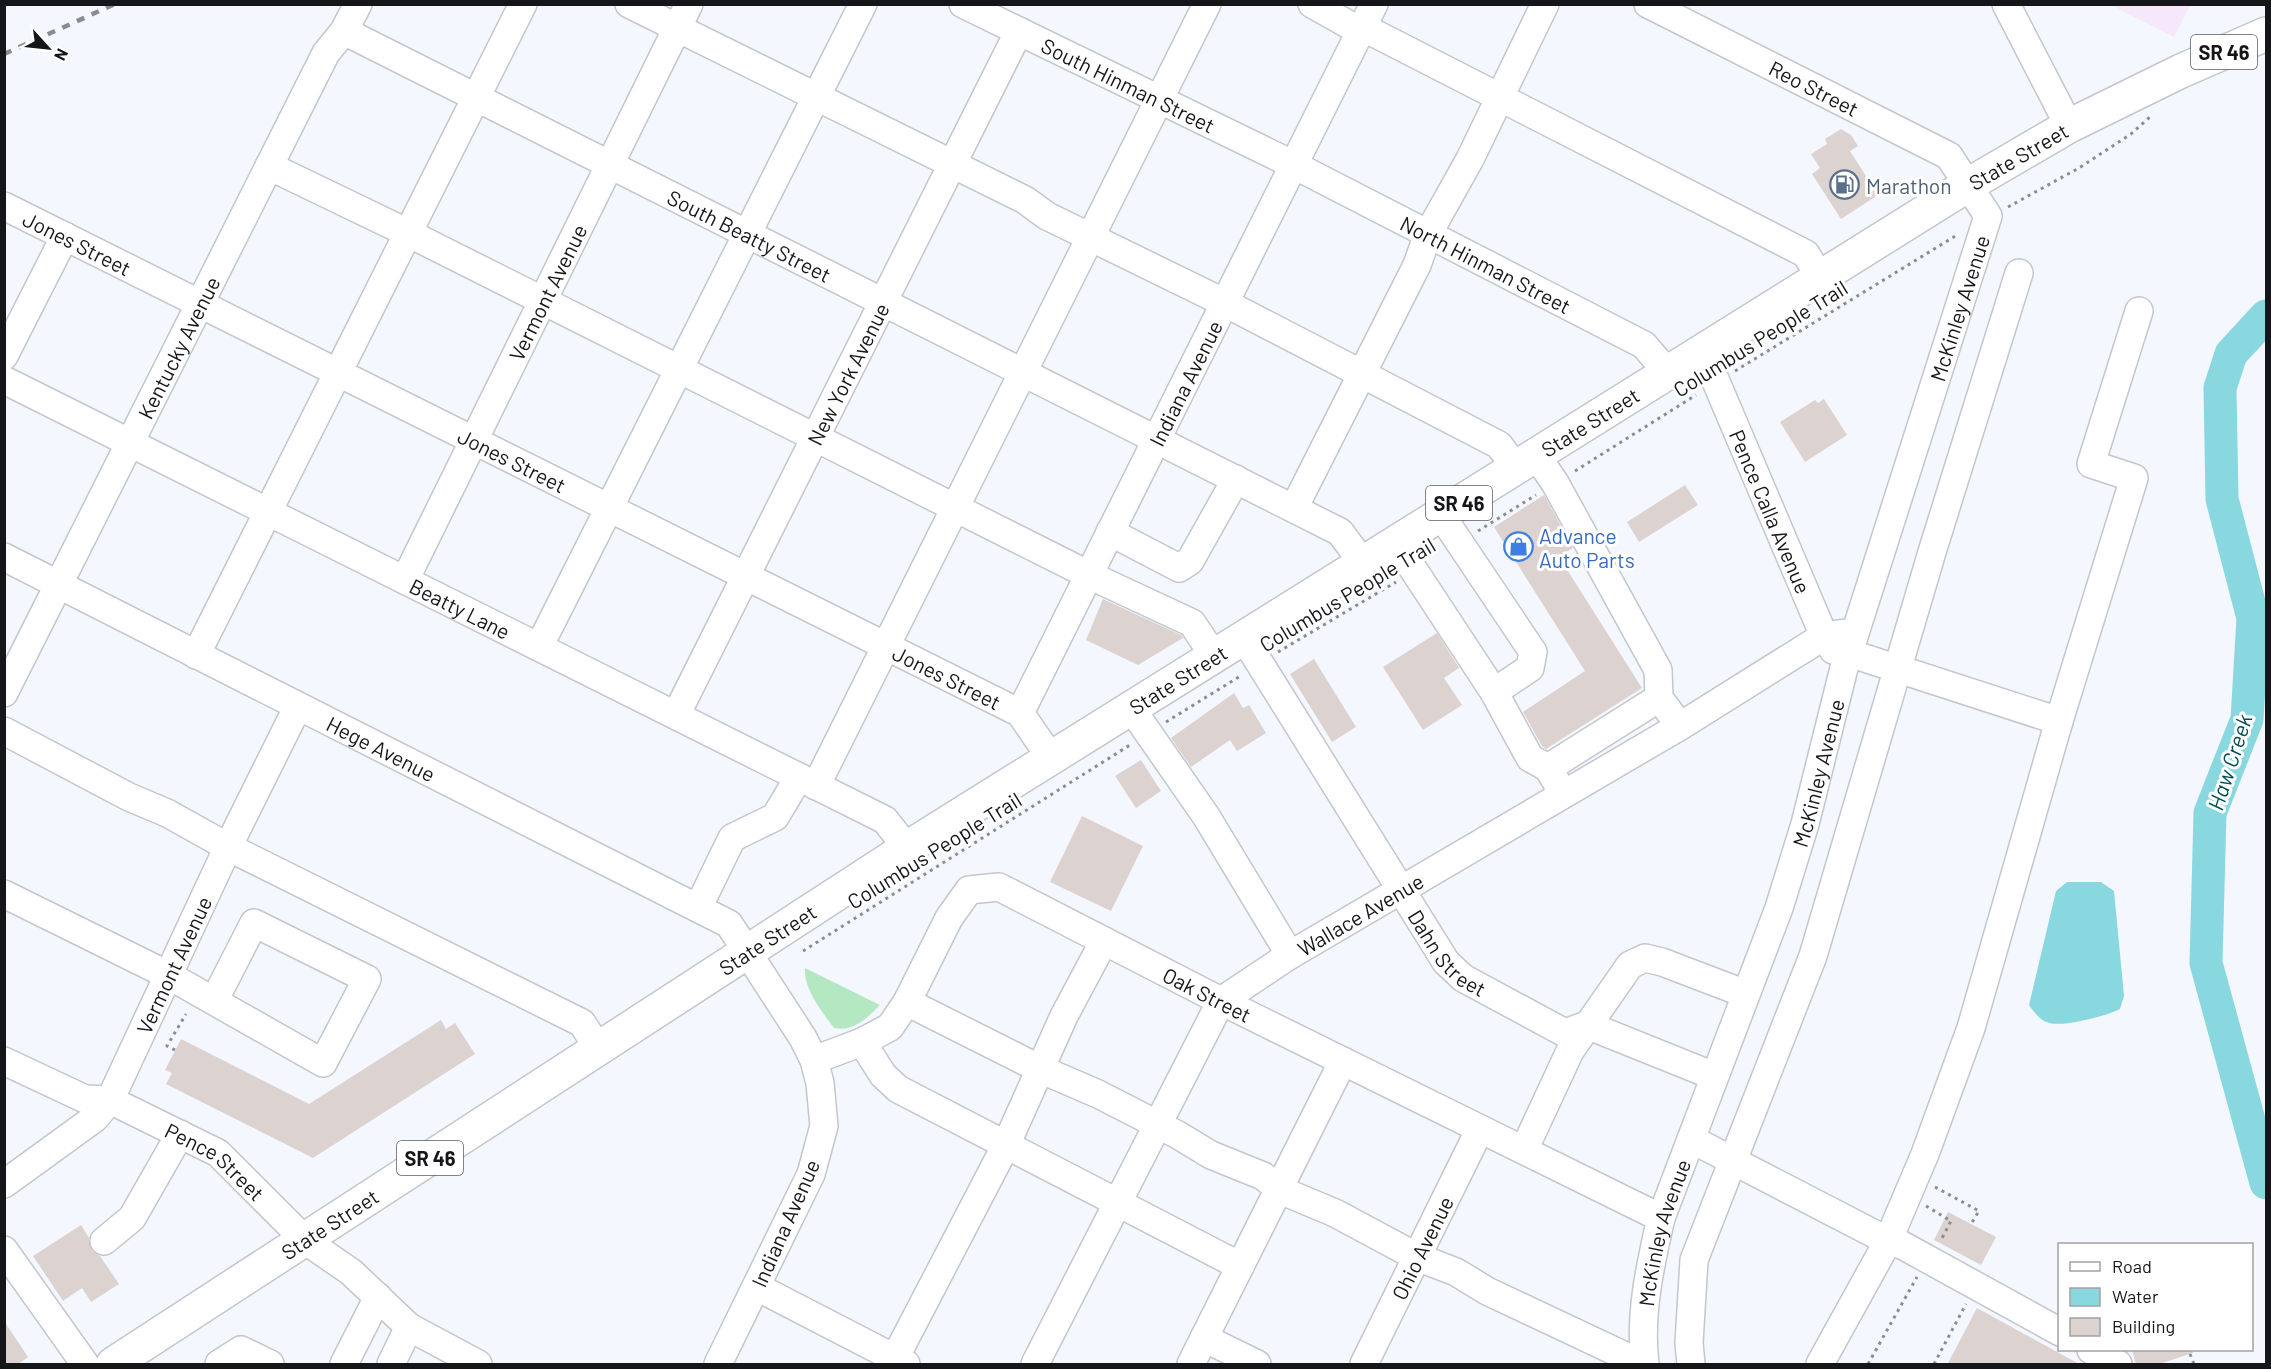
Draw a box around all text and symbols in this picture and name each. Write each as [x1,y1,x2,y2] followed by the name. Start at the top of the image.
[18,18,78,78] north arrow
[1038,32,1219,137] street label: South Hinman Street
[2191,35,2257,69] road number: SR 46
[51,46,73,64] text: N
[1765,55,1863,121] street label: Reo Street
[1964,117,2072,194] street label: State Street
[1829,169,1861,201] fuel station icon: Marathon
[1866,173,1952,198] place label: Marathon
[664,183,835,287] street label: South Beatty Street
[19,205,136,280] street label: Jones Street
[1397,210,1575,318] street label: North Hinman Street
[503,220,591,364] street label: Vermont Avenue
[1924,232,1994,384] street label: McKinley Avenue
[132,272,224,423] street label: Kentucky Avenue
[1668,274,1852,402] street label: Columbus People Trail
[801,298,893,449] street label: New York Avenue
[1143,316,1227,450] street label: Indiana Avenue
[1536,381,1643,461] street label: State Street
[454,422,570,497] street label: Jones Street
[1725,426,1817,597] street label: Pence Calla Avenue
[1426,486,1492,520] road number: SR 46
[1539,523,1635,572] place label: Advance Auto Parts
[1502,531,1534,563] shop icon: Advance Auto Parts
[1255,532,1439,656] street label: Columbus People Trail
[406,572,515,643] street label: Beatty Lane
[889,639,1005,714] street label: Jones Street
[1124,639,1231,719] street label: State Street
[1786,696,1848,850] street label: McKinley Avenue
[323,710,440,786] street label: Hege Avenue
[2201,710,2257,813] water label: Haw Creek
[842,786,1026,914] street label: Columbus People Trail
[1293,867,1427,961] street label: Wallace Avenue
[130,892,216,1038] street label: Vermont Avenue
[714,898,820,980] street label: State Street
[1404,905,1491,1001] street label: Dahn Street
[1159,961,1256,1027] street label: Oak Street
[161,1117,270,1205] street label: Pence Street
[397,1141,463,1175] road number: SR 46
[746,1155,824,1291] street label: Indiana Avenue
[1632,1155,1695,1308] street label: McKinley Avenue
[276,1183,383,1264] street label: State Street
[1386,1192,1458,1303] street label: Ohio Avenue
[2058,1243,2253,1351] legend
[2112,1255,2152,1277] text: Road
[2112,1285,2159,1307] text: Water
[2112,1315,2175,1337] text: Building

